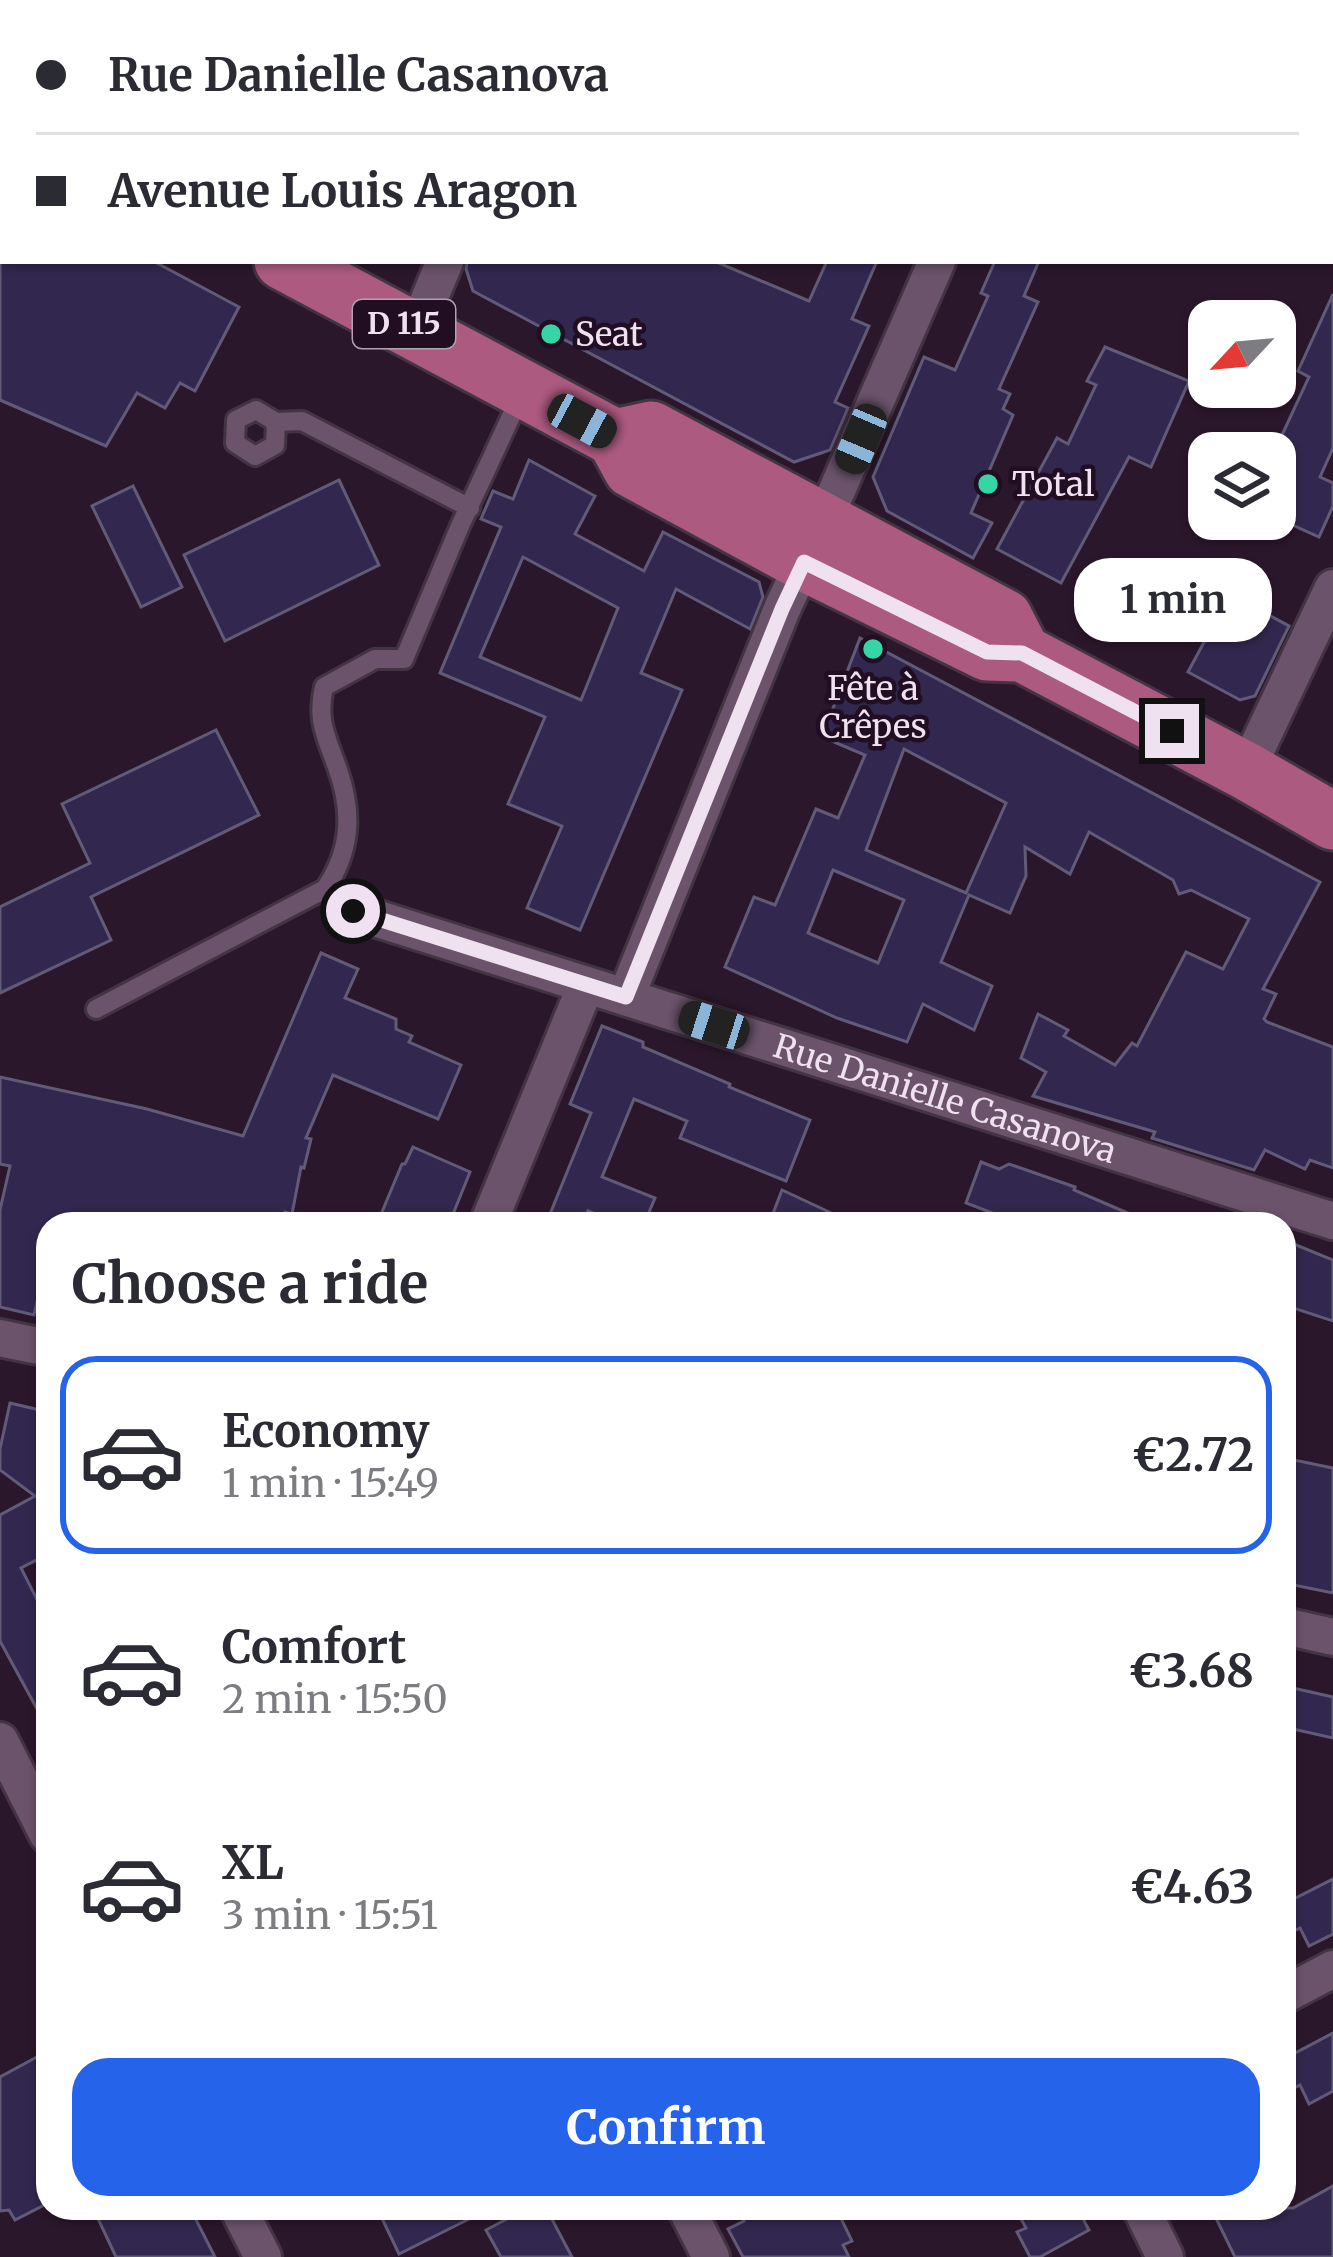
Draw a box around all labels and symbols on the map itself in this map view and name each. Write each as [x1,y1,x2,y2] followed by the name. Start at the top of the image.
[353,300,455,348] road number: D 115
[1188,300,1296,408] north arrow
[575,314,643,355] place label: Seat
[538,321,564,347] marker: Seat
[542,388,622,454] car
[830,399,892,479] car
[1012,464,1094,505] place label: Total
[975,471,1001,497] marker: Total
[1073,557,1271,641] callout: 1 min
[860,636,886,662] marker: Fête à Crêpes
[819,668,927,747] place label: Fête à Crêpes
[1145,704,1199,758] route end
[326,884,380,938] route start
[674,997,754,1053] car
[768,1025,1121,1172] street label: Rue Danielle Casanova

